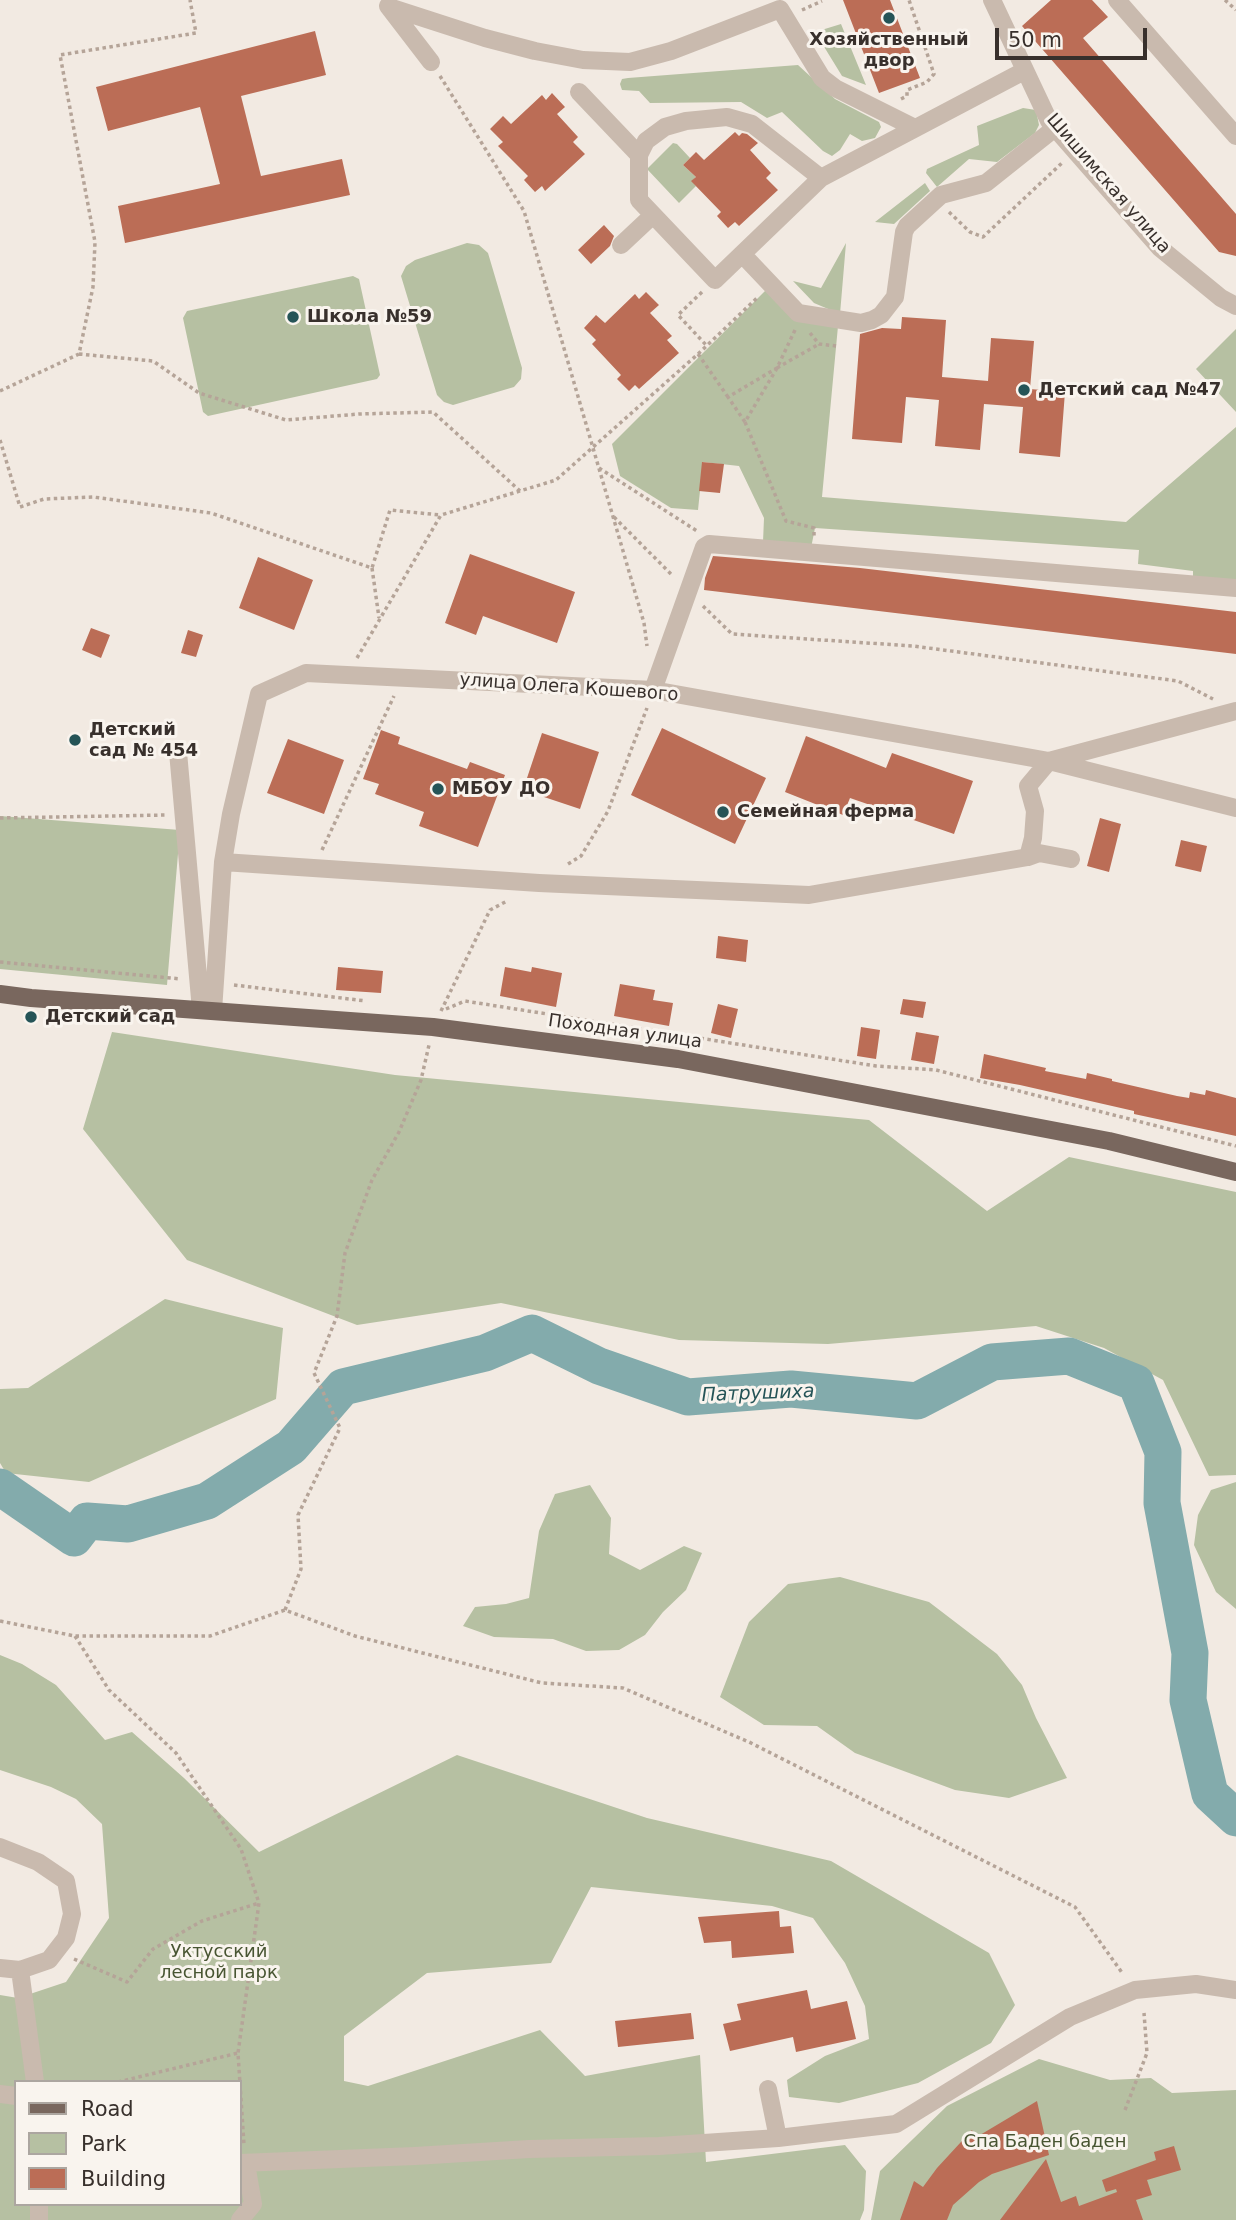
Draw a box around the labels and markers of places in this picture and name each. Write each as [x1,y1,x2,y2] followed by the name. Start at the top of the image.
[881,10,897,26] marker: Хозяйственный двор
[809,29,969,72] place label: Хозяйственный двор
[307,306,432,328] place label: Школа №59
[285,309,301,325] marker: Школа №59
[1038,379,1221,401] place label: Детский сад №47
[1016,382,1032,398] marker: Детский сад №47
[89,719,198,762] place label: Детский сад № 454
[67,732,83,748] marker: Детский сад № 454
[452,778,550,800] place label: МБОУ ДО
[430,781,446,797] marker: МБОУ ДО
[737,801,914,823] place label: Семейная ферма
[715,804,731,820] marker: Семейная ферма
[45,1006,175,1028] place label: Детский сад
[23,1009,39,1025] marker: Детский сад

